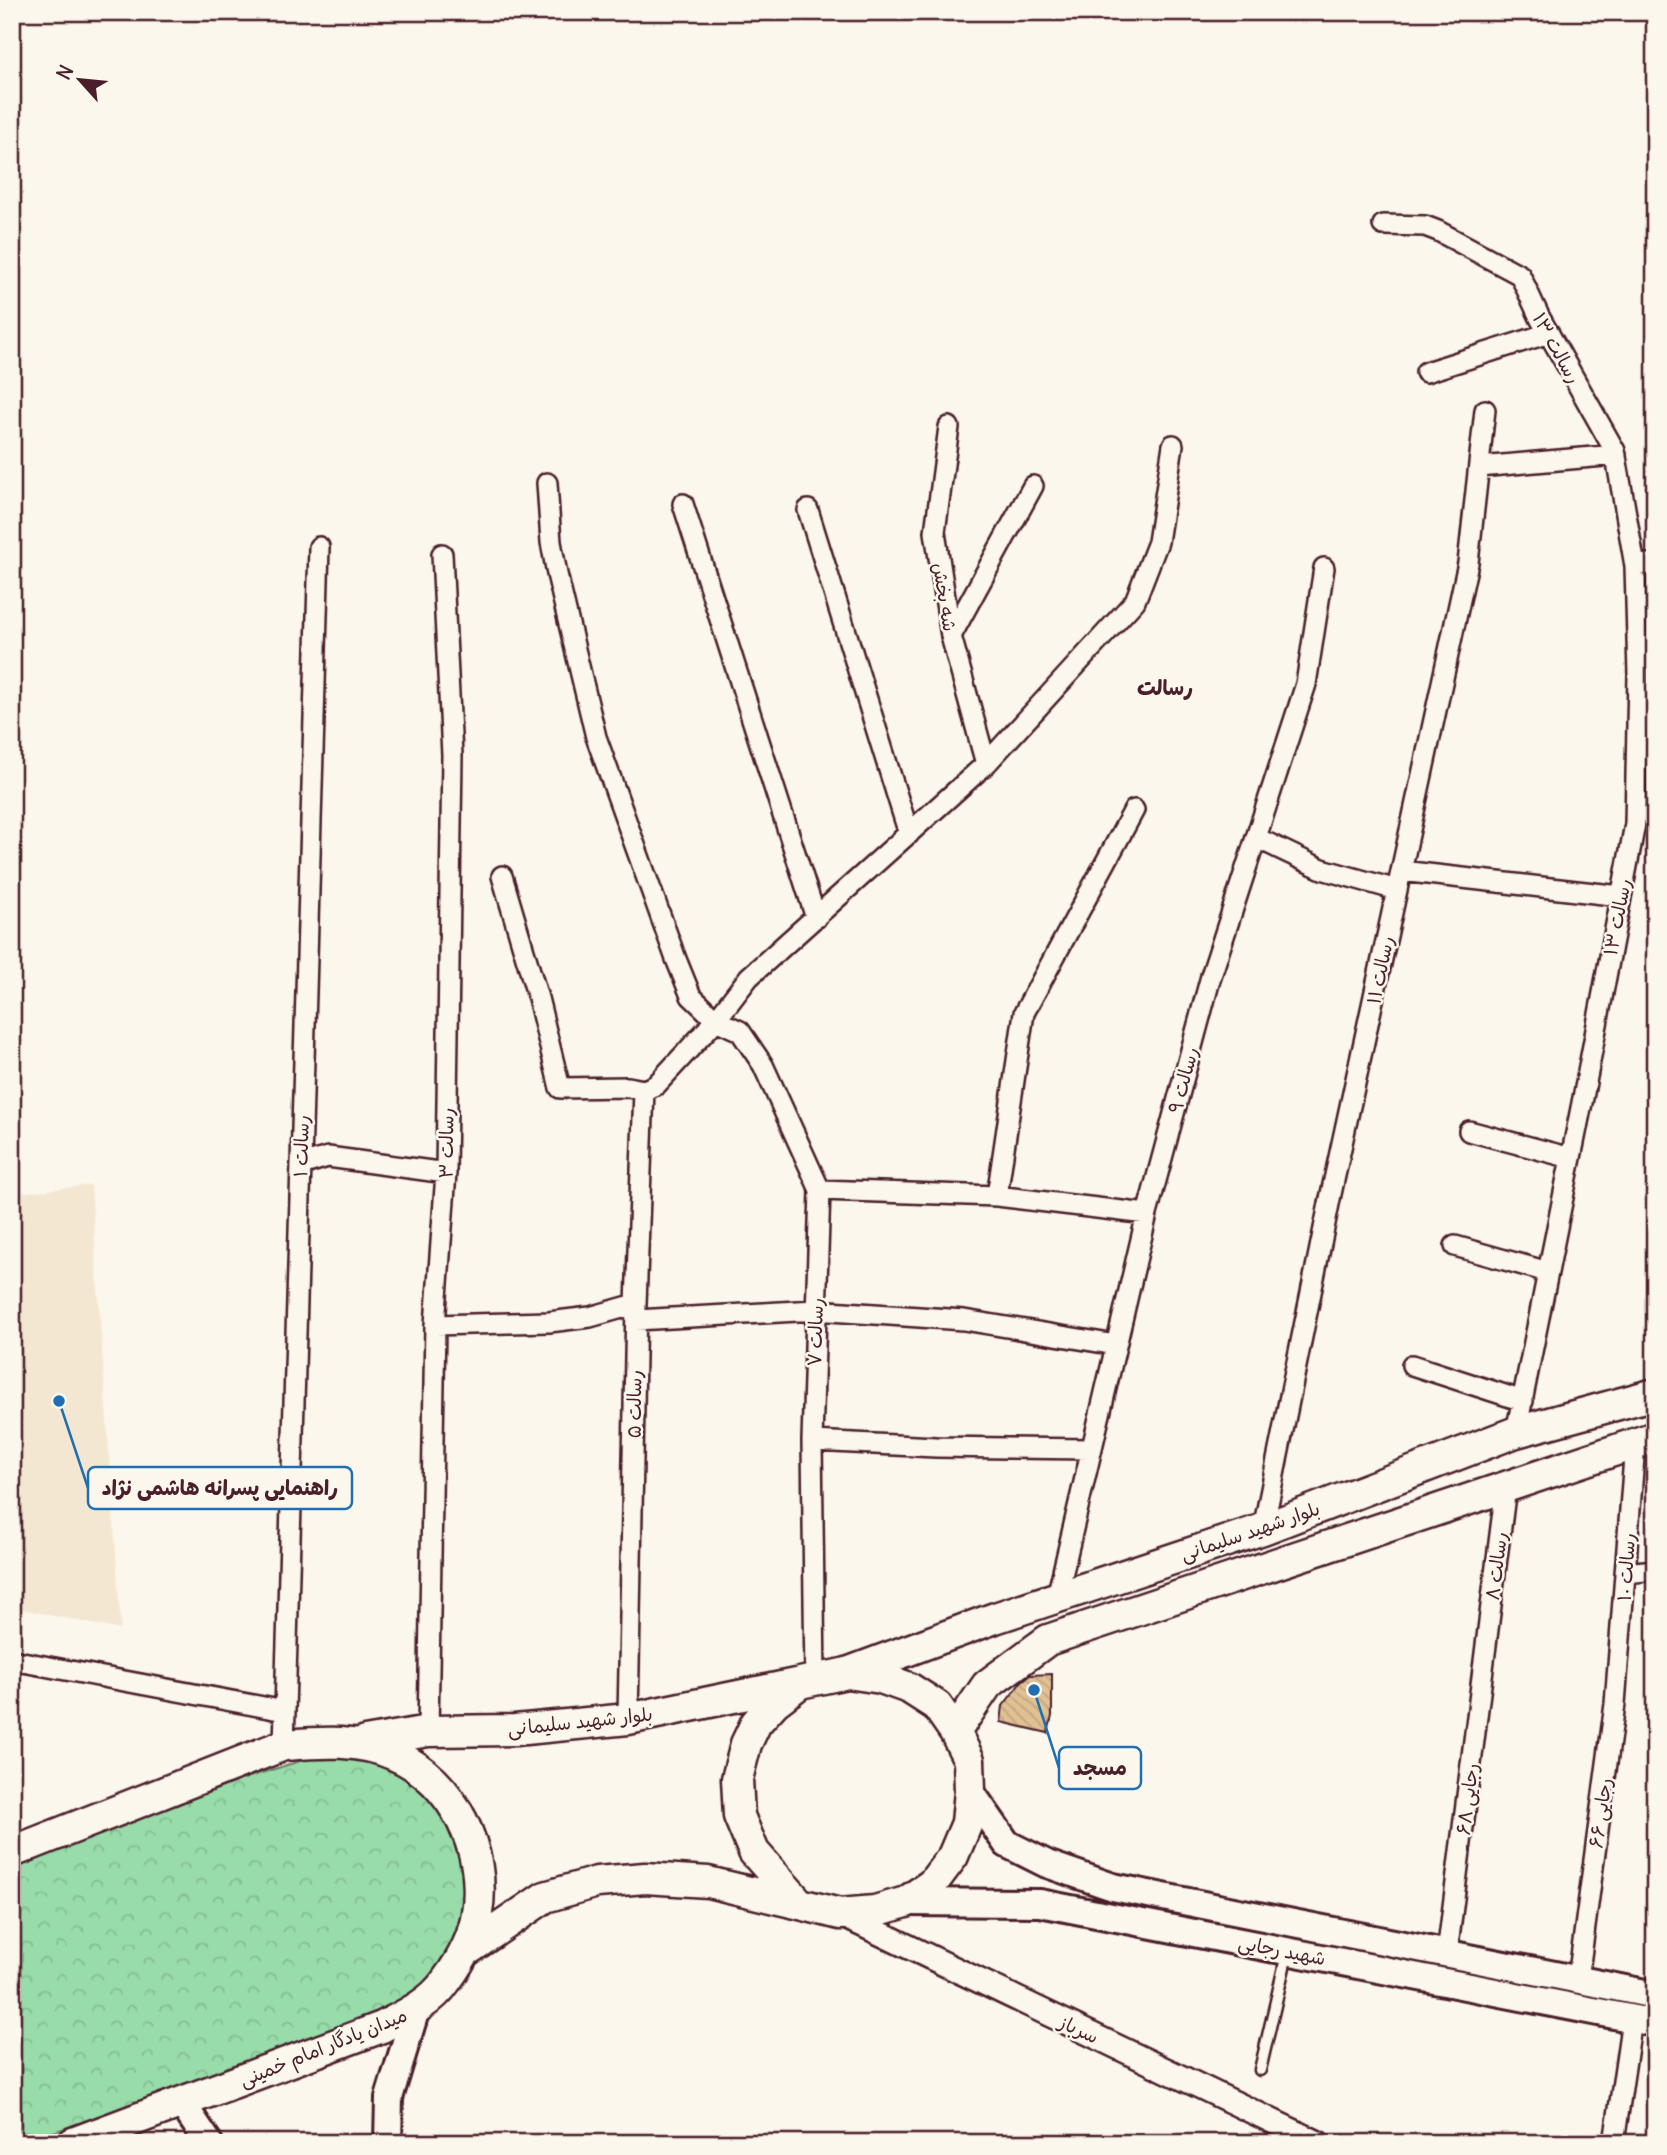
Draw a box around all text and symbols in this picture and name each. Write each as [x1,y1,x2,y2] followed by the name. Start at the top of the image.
[46,46,116,116] north arrow
[51,61,79,84] text: N
[1528,308,1586,388] street label: رسالت ۱۳
[928,561,962,633] street label: شه بخش
[1137,674,1193,701] district label: رسالت
[1598,876,1636,958] street label: رسالت ۱۳
[1361,934,1399,1006] street label: رسالت ۱۱
[1163,1044,1203,1116] street label: رسالت ۹
[433,1107,459,1179] street label: رسالت ۳
[288,1114,314,1178] street label: رسالت ۱
[802,1297,828,1367] street label: رسالت ۷
[621,1369,647,1439] street label: رسالت ۵
[88,1467,352,1509] callout: راهنمایی پسرانه هاشمی نژاد
[102,1474,338,1501] text: راهنمایی پسرانه هاشمی نژاد
[1177,1496,1323,1567] street label: بلوار شهید سلیمانی
[1480,1530,1512,1602] street label: رسالت ۸
[1612,1532,1640,1602] street label: رسالت ۱۰
[506,1701,654,1742] street label: بلوار شهید سلیمانی
[1059,1747,1141,1789] callout: مسجد
[1073,1754,1127,1781] text: مسجد
[1451,1762,1484,1836] street label: رجایی ۶۸
[1583,1776,1618,1850] street label: رجایی ۶۶
[1236,1930,1328,1971] street label: شهید رجایی
[236,2002,412,2094] street label: میدان یادگار امام خمینی
[1054,2009,1103,2049] street label: سرباز

